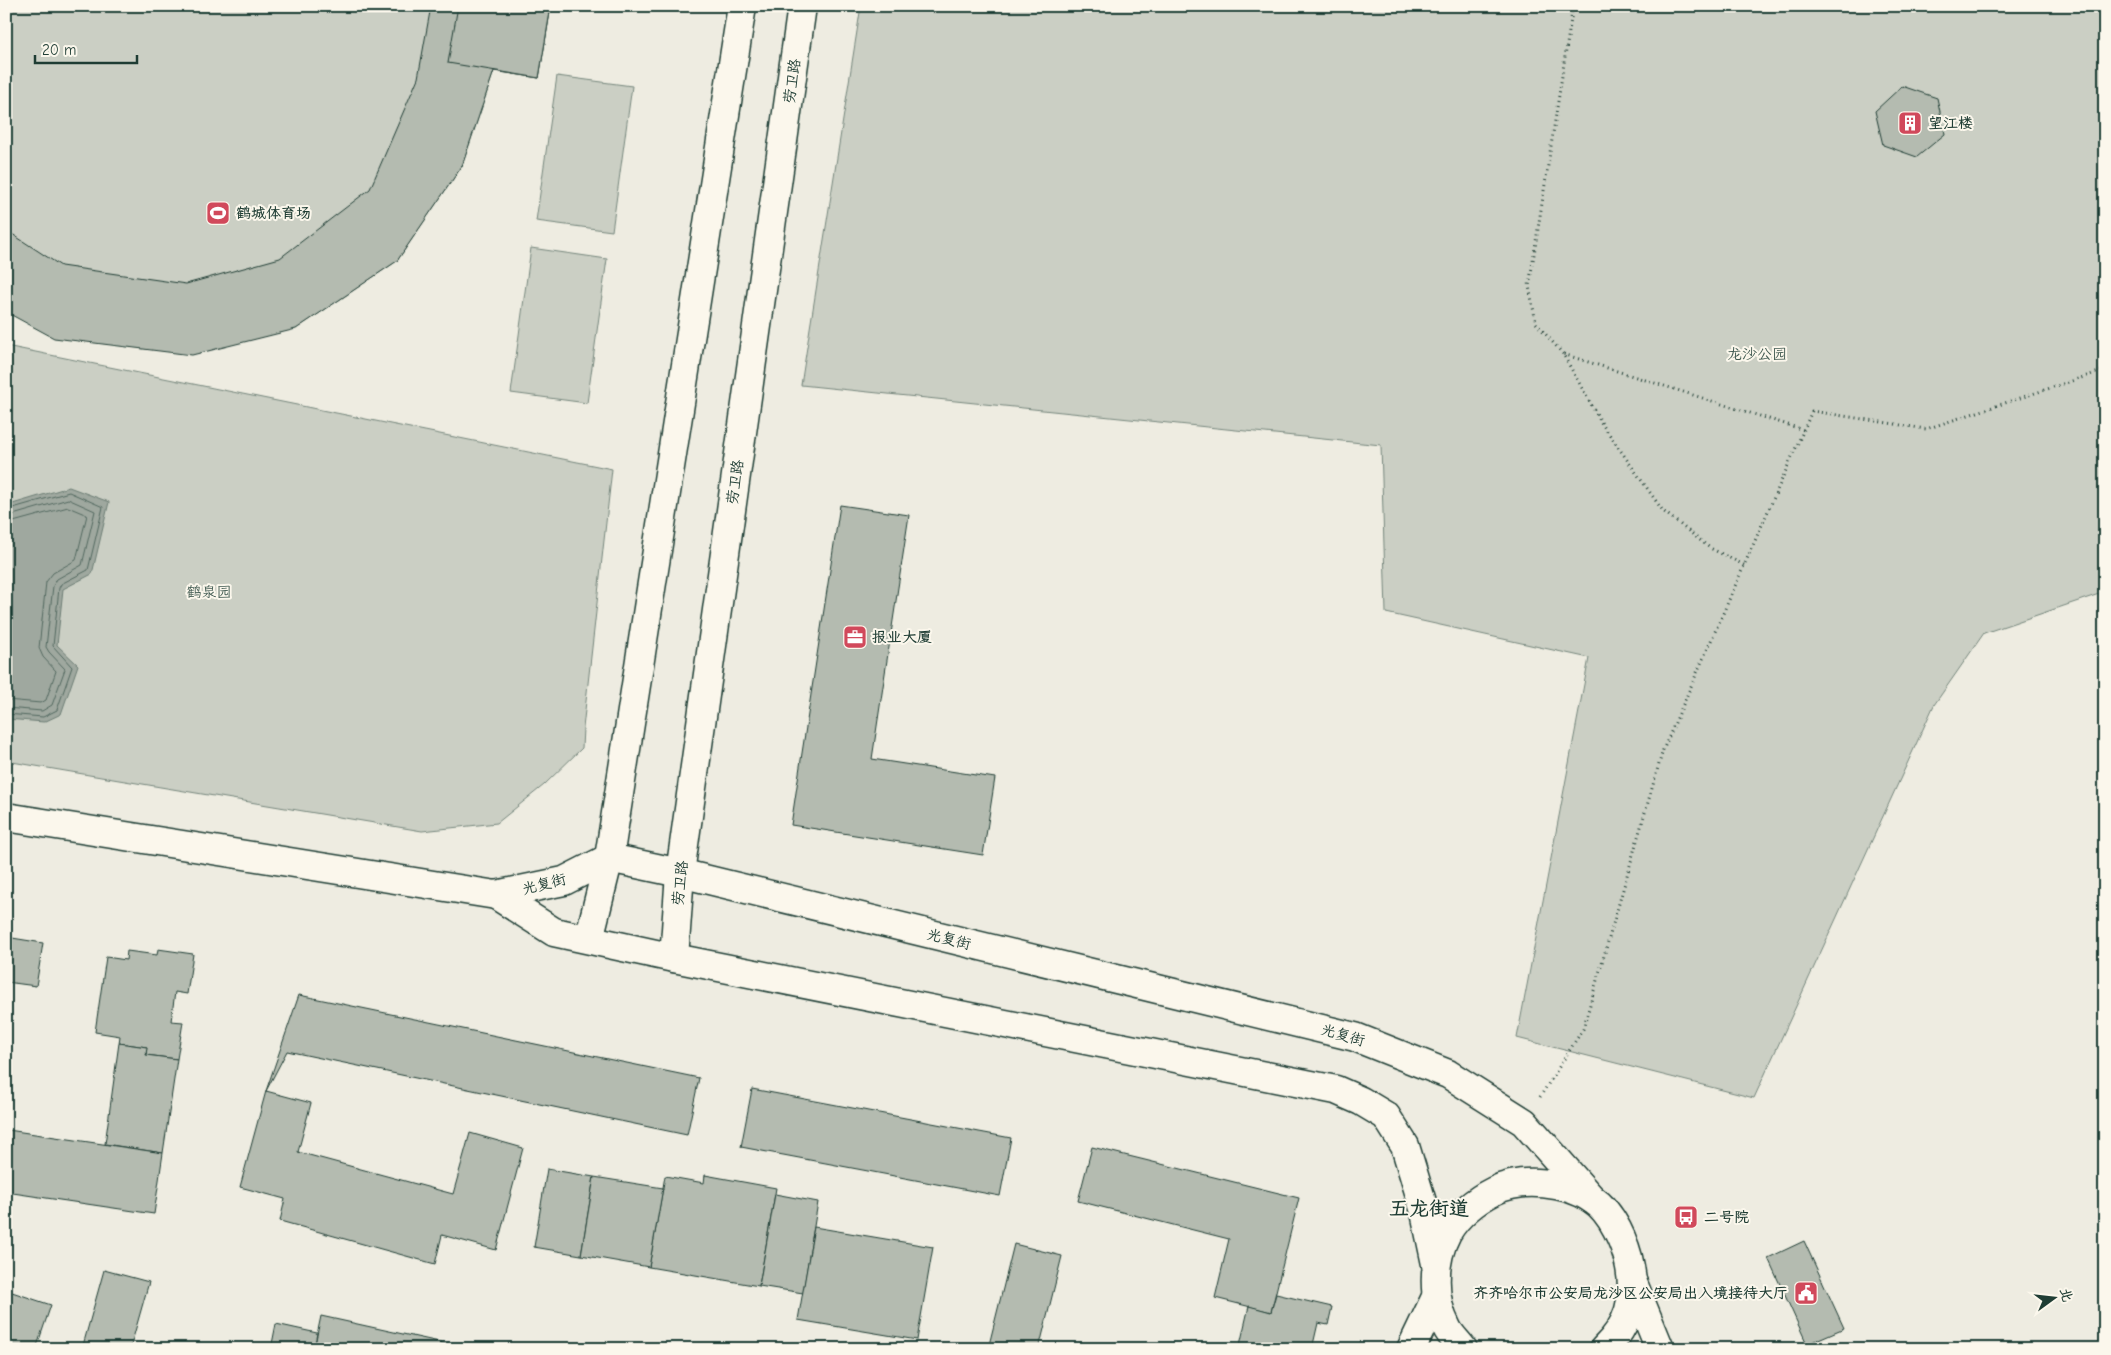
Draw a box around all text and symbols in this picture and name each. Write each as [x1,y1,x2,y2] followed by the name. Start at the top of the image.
[35,32,138,64] scale bar
[42,41,76,59] text: 20 m
[780,57,804,105] street label: 劳卫路
[1897,110,1923,136] building icon: 望江楼
[1928,114,1973,132] place label: 望江楼
[205,200,231,226] sports icon: 鹤城体育场
[236,204,311,222] place label: 鹤城体育场
[1727,345,1787,363] park label: 龙沙公园
[723,458,747,506] street label: 劳卫路
[186,583,232,601] park label: 鹤泉园
[842,624,868,650] office icon: 报业大厦
[872,628,932,646] place label: 报业大厦
[669,860,691,906] street label: 劳卫路
[520,870,568,898] street label: 光复街
[925,925,973,953] street label: 光复街
[1319,1020,1367,1050] street label: 光复街
[1389,1197,1469,1220] district label: 五龙街道
[1673,1204,1699,1230] bus stop icon: 二号院
[1704,1208,1749,1226] place label: 二号院
[2028,1272,2078,1322] north arrow
[1793,1280,1819,1306] public building icon: 齐齐哈尔市公安局龙沙区公安局出入境接待大厅
[1473,1284,1788,1302] place label: 齐齐哈尔市公安局龙沙区公安局出入境接待大厅
[2056,1286,2076,1304] text: 北

